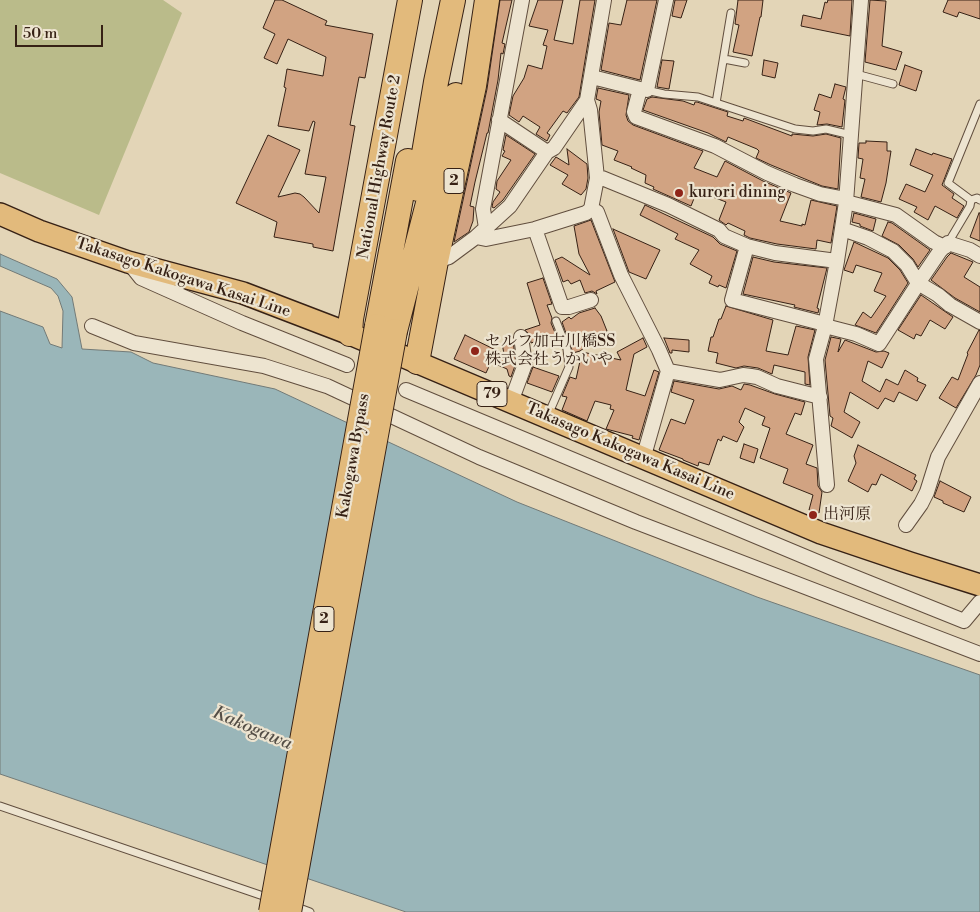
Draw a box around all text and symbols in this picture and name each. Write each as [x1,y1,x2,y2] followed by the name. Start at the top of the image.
[18,15,105,47] scale bar
[23,24,57,43] text: 50 m
[354,74,406,260] street label: National Highway Route 2
[444,168,464,194] road number: 2
[689,183,785,203] place label: kurori dining
[673,187,685,199] marker: kurori dining
[73,234,293,322] street label: Takasago Kakogawa Kasai Line
[485,332,615,370] place label: セルフ加古川橋SS 株式会社うかいや
[469,345,481,357] marker: セルフ加古川橋SS 株式会社うかいや
[477,382,507,406] road number: 79
[334,392,374,520] street label: Kakogawa Bypass
[523,399,737,505] street label: Takasago Kakogawa Kasai Line
[823,505,871,525] place label: 出河原
[807,509,819,521] marker: 出河原
[314,606,334,632] road number: 2
[209,703,295,755] water label: Kakogawa

